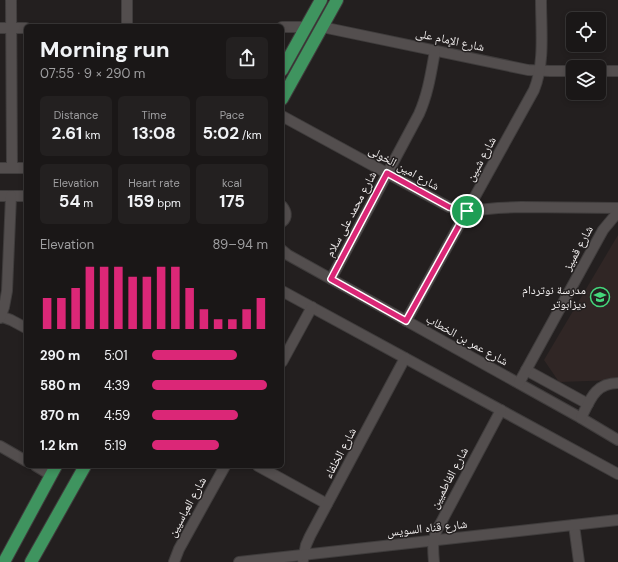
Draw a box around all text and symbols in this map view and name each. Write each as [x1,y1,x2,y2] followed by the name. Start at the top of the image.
[566,12,606,100] map controls
[566,12,606,52] button: locate
[414,25,486,55] street label: شارع الإمام على
[40,35,170,64] text: Morning run
[226,37,268,79] button: share
[566,60,606,100] button: layers
[40,65,145,82] text: 07:55 · 9 × 290 m
[54,108,98,122] text: Distance
[142,108,166,122] text: Time
[220,108,244,122] text: Pace
[52,122,82,144] text: 2.61
[132,122,176,144] text: 13:08
[202,122,239,144] text: 5:02
[82,128,100,142] text: km
[239,128,262,142] text: /km
[462,134,500,184] street label: شارع شبين
[366,142,442,194] street label: شارع امين الخولى
[322,168,380,260] street label: شارع محمد على سلام
[53,176,99,190] text: Elevation
[128,176,180,190] text: Heart rate
[222,176,242,190] text: kcal
[59,190,80,212] text: 54
[127,190,154,212] text: 159
[219,190,245,212] text: 175
[450,194,484,228] pin
[80,196,93,210] text: m
[154,196,181,210] text: bpm
[456,200,478,222] icon: arrive
[559,223,597,274] street label: شارع قمبيز
[40,236,94,253] text: Elevation
[213,236,268,253] text: 89–94 m
[522,282,586,312] place label: مدرسة نوتردام ديزابوتر
[589,286,611,308] school or university icon: مدرسة نوتردام ديزابوتر
[423,311,511,369] street label: شارع عمر بن الخطاب
[40,347,80,364] text: 290 m
[104,347,128,364] text: 5:01
[40,377,81,394] text: 580 m
[104,377,130,394] text: 4:39
[40,407,79,424] text: 870 m
[104,407,130,424] text: 4:59
[320,425,360,481] street label: شارع الخلفاء
[40,437,78,454] text: 1.2 km
[104,437,127,454] text: 5:19
[426,444,472,512] street label: شارع الفاطميين
[164,474,210,540] street label: شارع العباسيين
[386,516,468,540] street label: شارع قناه السويس

